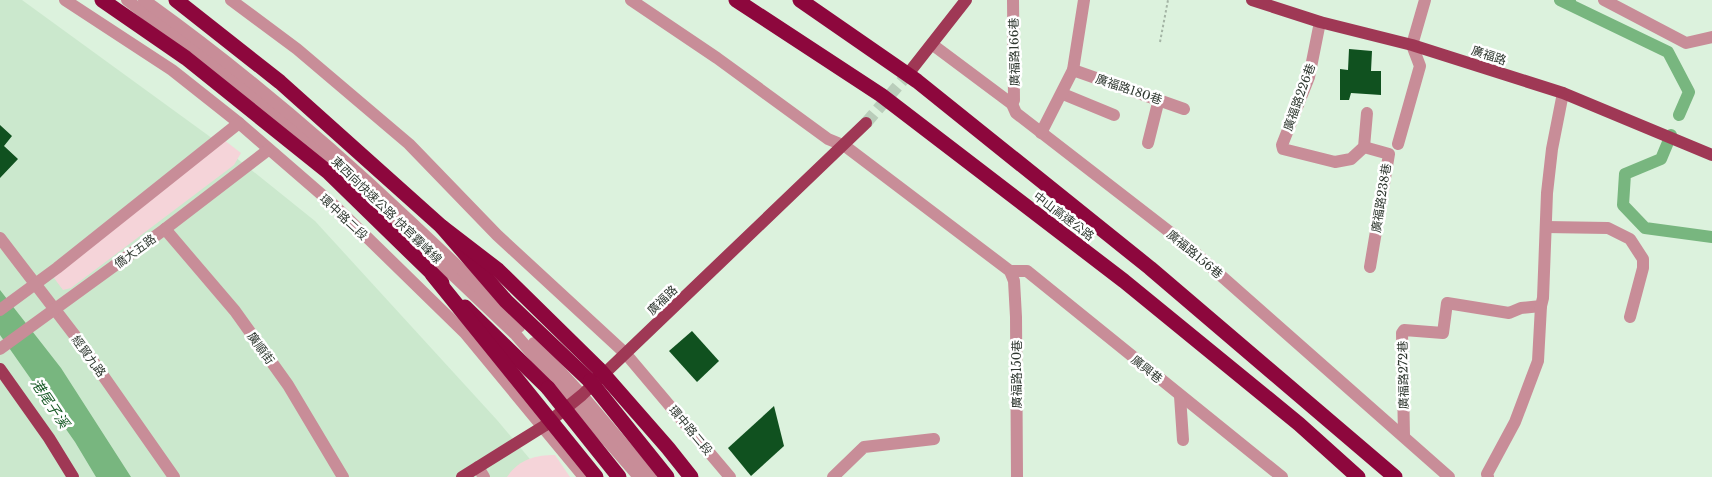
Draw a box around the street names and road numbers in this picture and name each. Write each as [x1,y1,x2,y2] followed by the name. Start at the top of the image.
[1006,17,1022,87] street label: 廣福路166巷
[1470,42,1508,68] street label: 廣福路
[1280,61,1318,133] street label: 廣福路226巷
[1094,71,1164,107] street label: 廣福路180巷
[329,153,445,267] street label: 東西向快速公路 快官霧峰線
[1368,162,1394,234] street label: 廣福路238巷
[1031,188,1097,244] street label: 中山高速公路
[317,191,371,243] street label: 環中路二段
[1164,226,1226,282] street label: 廣福路156巷
[111,231,159,271] street label: 僑大五路
[644,282,680,318] street label: 廣福路
[244,329,278,367] street label: 廣順街
[69,332,109,380] street label: 經貿九路
[1009,340,1024,408] street label: 廣福路150巷
[1395,340,1411,410] street label: 廣福路272巷
[1128,352,1166,386] street label: 廣興巷
[666,402,716,458] street label: 環中路二段

